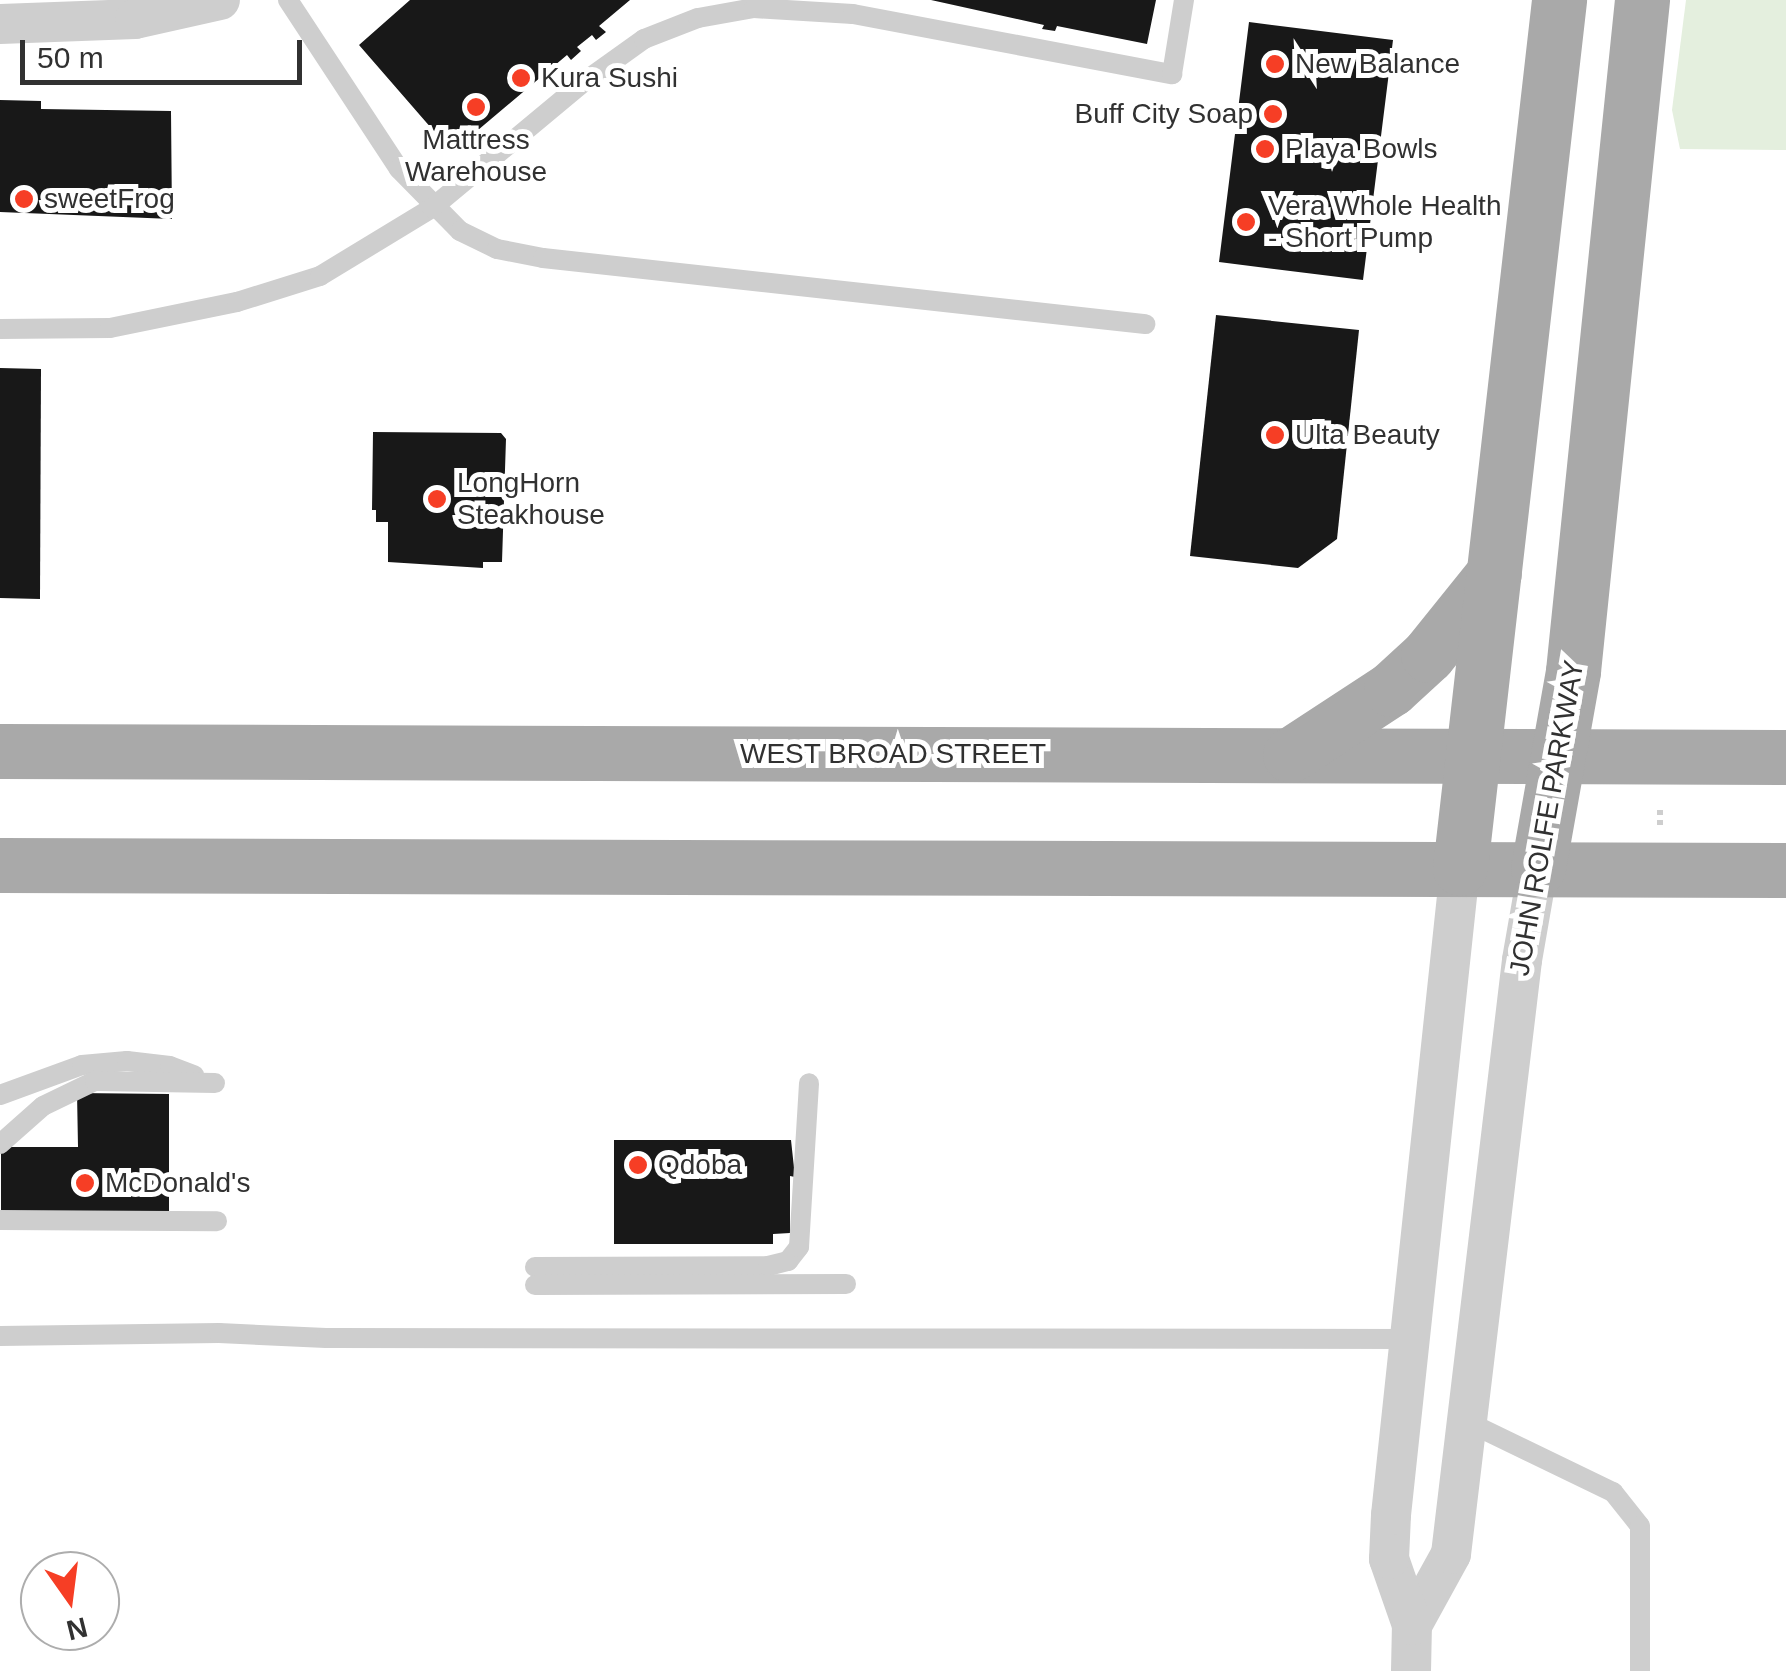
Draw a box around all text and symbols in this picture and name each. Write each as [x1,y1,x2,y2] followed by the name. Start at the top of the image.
[25,20,308,82] scale bar
[37,41,104,74] text: 50 m
[1295,47,1460,81] place label: New Balance
[1264,53,1286,75] marker: New Balance
[541,61,678,95] place label: Kura Sushi
[510,67,532,89] marker: Kura Sushi
[465,96,487,118] marker: Mattress Warehouse
[1075,97,1253,131] place label: Buff City Soap
[1262,103,1284,125] marker: Buff City Soap
[405,123,547,189] place label: Mattress Warehouse
[1285,132,1438,166] place label: Playa Bowls
[1254,138,1276,160] marker: Playa Bowls
[44,182,175,216] place label: sweetFrog
[13,188,35,210] marker: sweetFrog
[1268,189,1501,255] place label: Vera Whole Health - Short Pump
[1233,209,1259,235] marker: Vera Whole Health - Short Pump
[1295,418,1440,452] place label: Ulta Beauty
[1264,424,1286,446] marker: Ulta Beauty
[457,466,605,532] place label: LongHorn Steakhouse
[426,488,448,510] marker: LongHorn Steakhouse
[1503,658,1591,978] street label: JOHN ROLFE PARKWAY
[740,737,1046,771] street label: WEST BROAD STREET
[658,1148,742,1182] place label: Qdoba
[627,1154,649,1176] marker: Qdoba
[105,1166,250,1200] place label: McDonald's
[74,1172,96,1194] marker: McDonald's
[20,1551,120,1651] north arrow
[63,1611,90,1646] text: N

